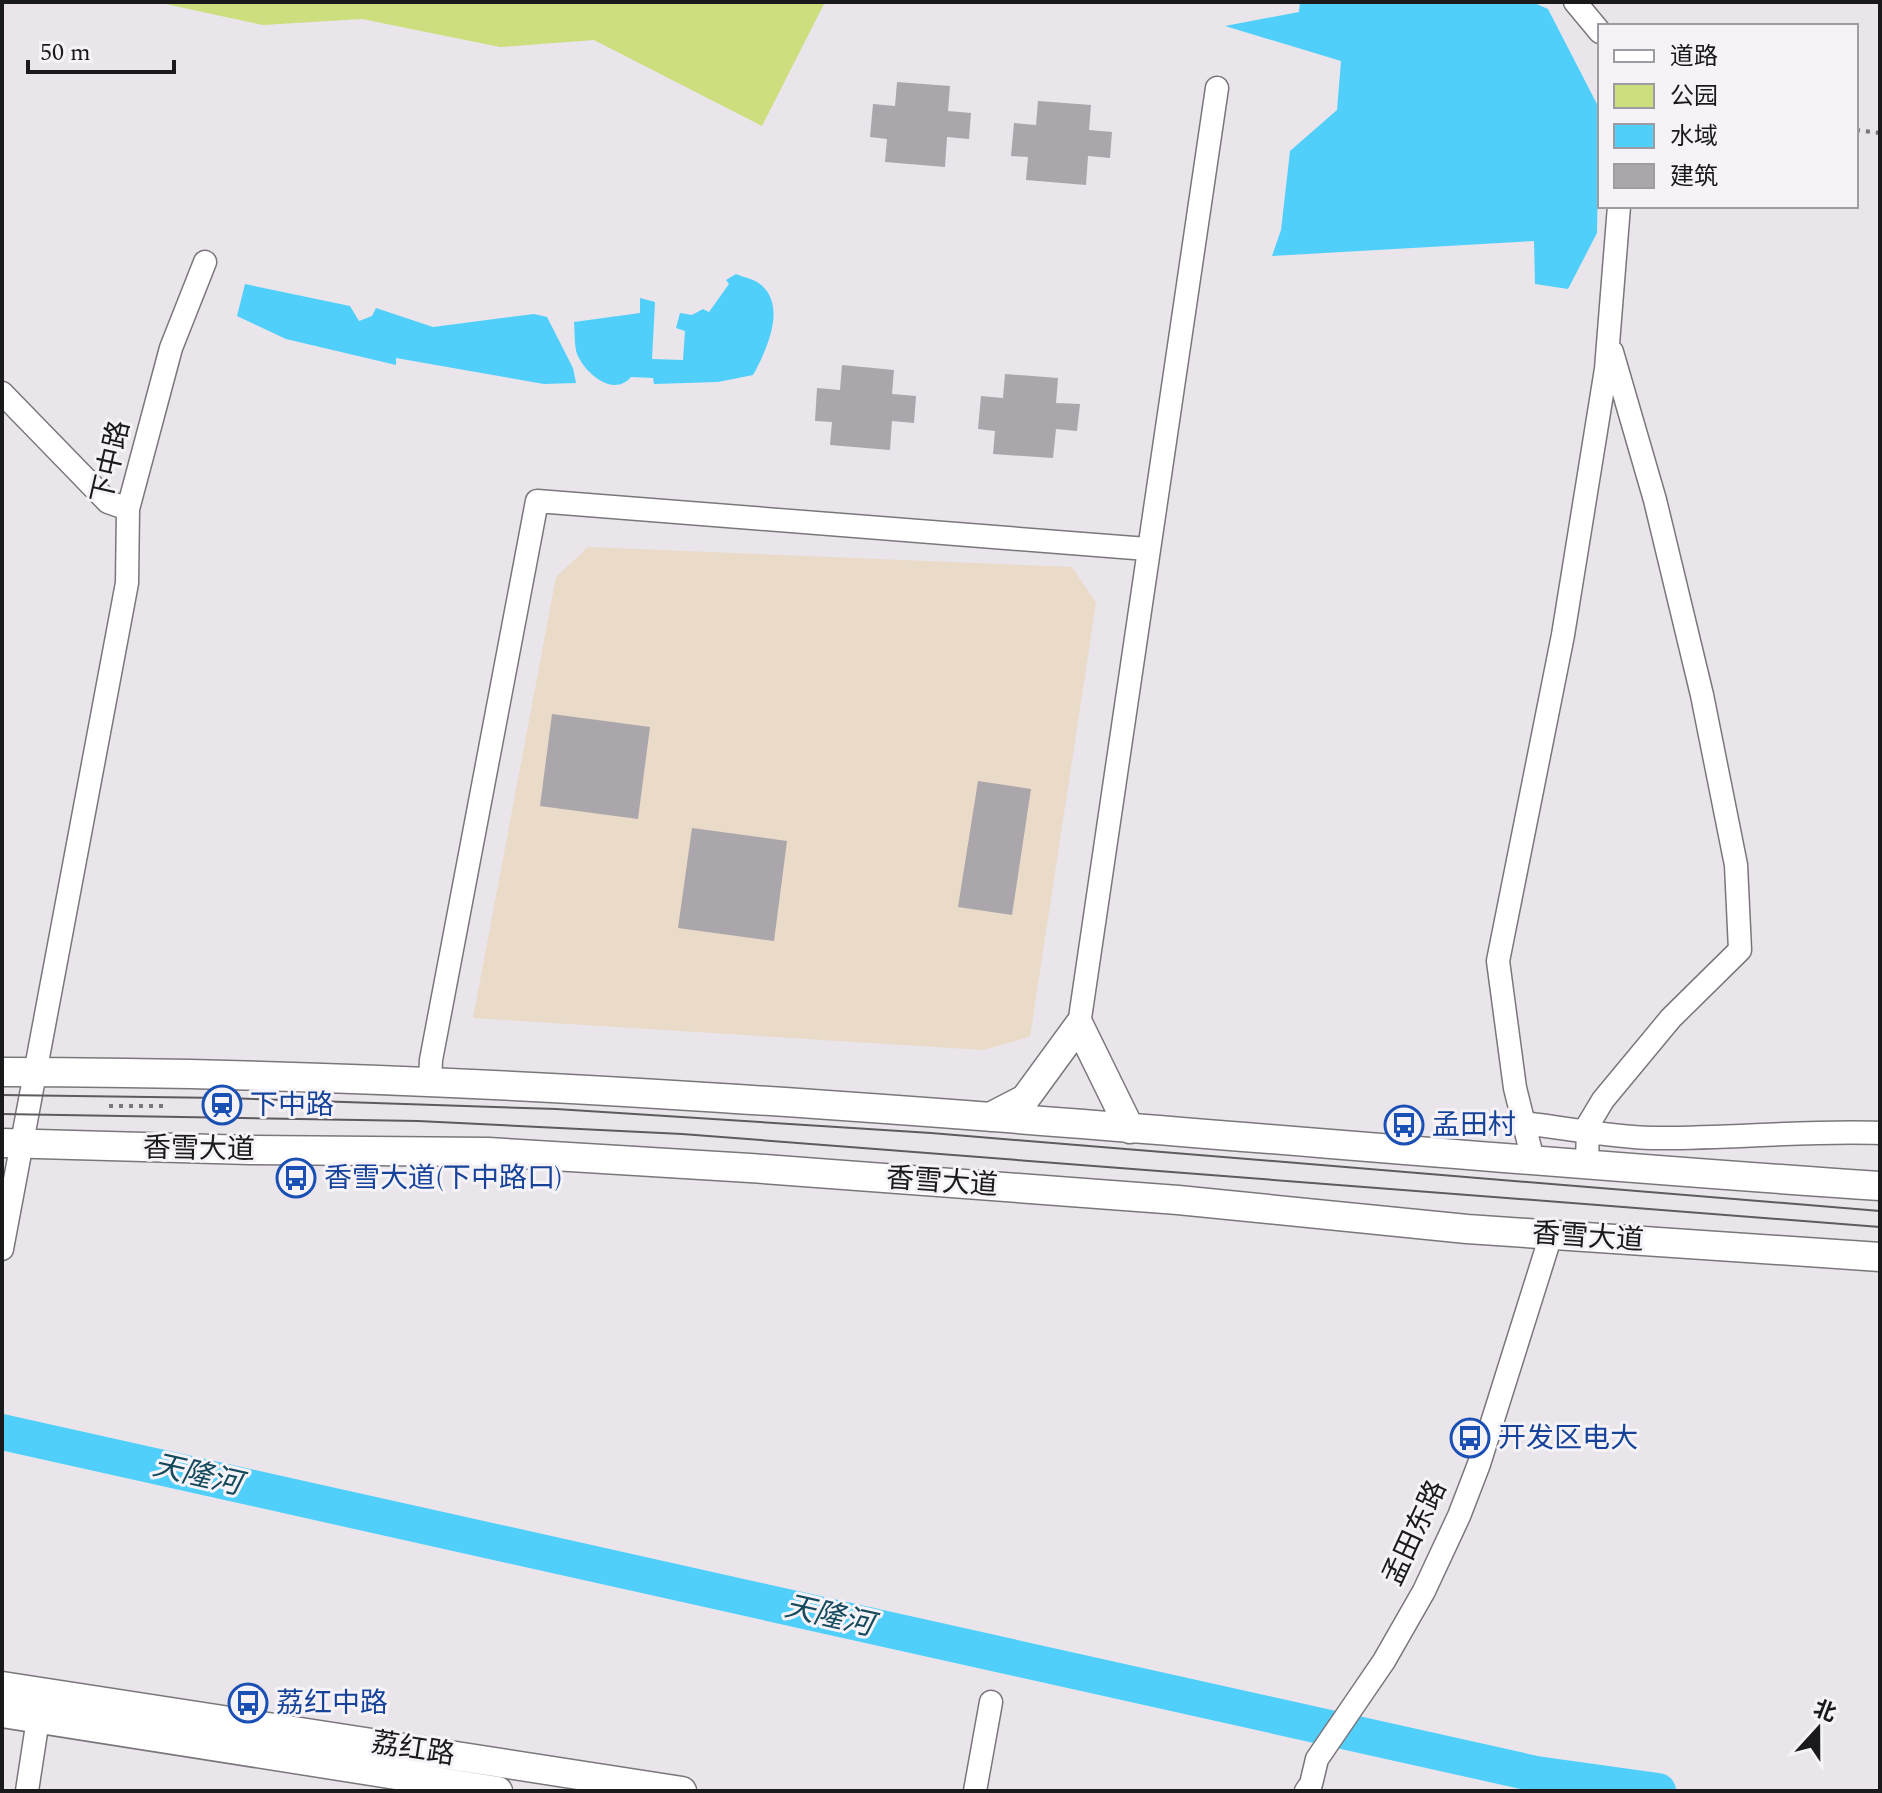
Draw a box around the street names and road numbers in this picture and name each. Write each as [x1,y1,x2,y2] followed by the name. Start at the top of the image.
[81,416,141,508] street label: 下中路
[143,1127,255,1171] street label: 香雪大道
[885,1157,999,1207] street label: 香雪大道
[1531,1212,1645,1262] street label: 香雪大道
[1372,1473,1458,1593] street label: 孟田东路
[368,1721,458,1777] street label: 荔红路

